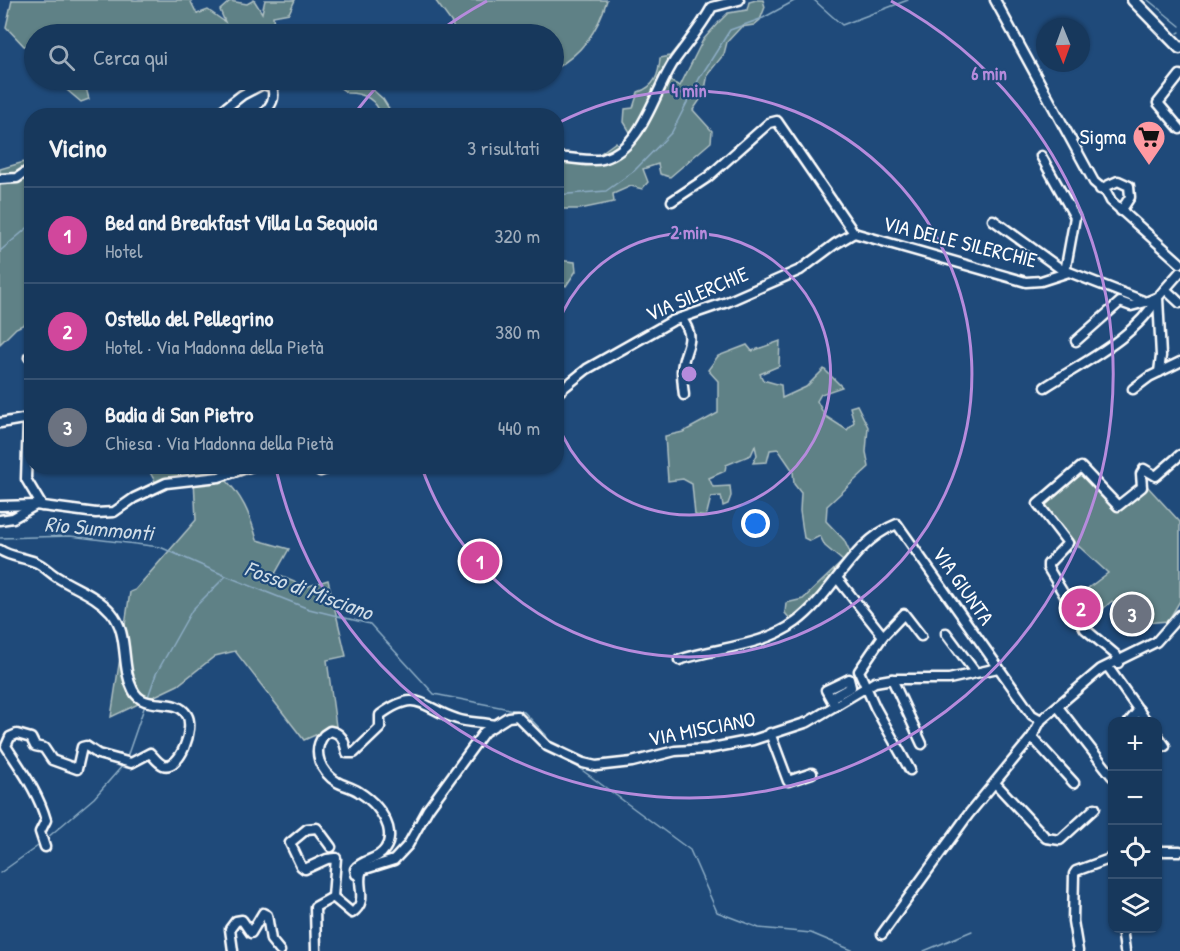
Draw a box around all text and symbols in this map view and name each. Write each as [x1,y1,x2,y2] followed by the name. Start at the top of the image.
[1036,18,1090,72] north arrow
[24,24,564,90] search box
[45,41,78,74] icon: search
[93,42,168,72] text: Cerca qui
[971,61,1007,86] text: 6 min
[671,78,707,103] text: 4 min
[1131,119,1167,166] supermarket icon: Sigma
[1080,122,1126,151] place label: Sigma
[48,130,107,165] text: Vicino
[467,134,540,161] text: 3 risultati
[105,207,377,237] text: Bed and Breakfast Villa La Sequoia
[880,208,1040,275] street label: VIA DELLE SILERCHIE
[671,220,707,245] text: 2 min
[64,222,71,249] text: 1
[495,222,540,249] text: 320 m
[105,237,143,264] text: Hotel
[641,259,752,328] street label: VIA SILERCHIE
[105,303,273,333] text: Ostello del Pellegrino
[63,318,72,345] text: 2
[495,318,540,345] text: 380 m
[105,333,324,360] text: Hotel · Via Madonna della Pietà
[679,364,699,384] centre of rings
[105,399,253,429] text: Badia di San Pietro
[63,414,72,441] text: 3
[498,414,540,441] text: 440 m
[105,429,333,456] text: Chiesa · Via Madonna della Pietà
[43,508,157,548] water label: Rio Summonti
[741,509,770,538] your location
[460,538,500,584] pin: 1
[926,541,1001,631] street label: VIA GIUNTA
[241,553,379,628] water label: Fosso di Misciano
[1062,586,1100,630] pin: 2
[1112,592,1152,636] pin: 3
[646,704,758,753] street label: VIA MISCIANO
[1108,717,1162,933] map controls
[1108,717,1162,771] button: +
[1108,771,1162,825] button: −
[1108,825,1162,879] button: locate
[1108,879,1162,933] button: layers

